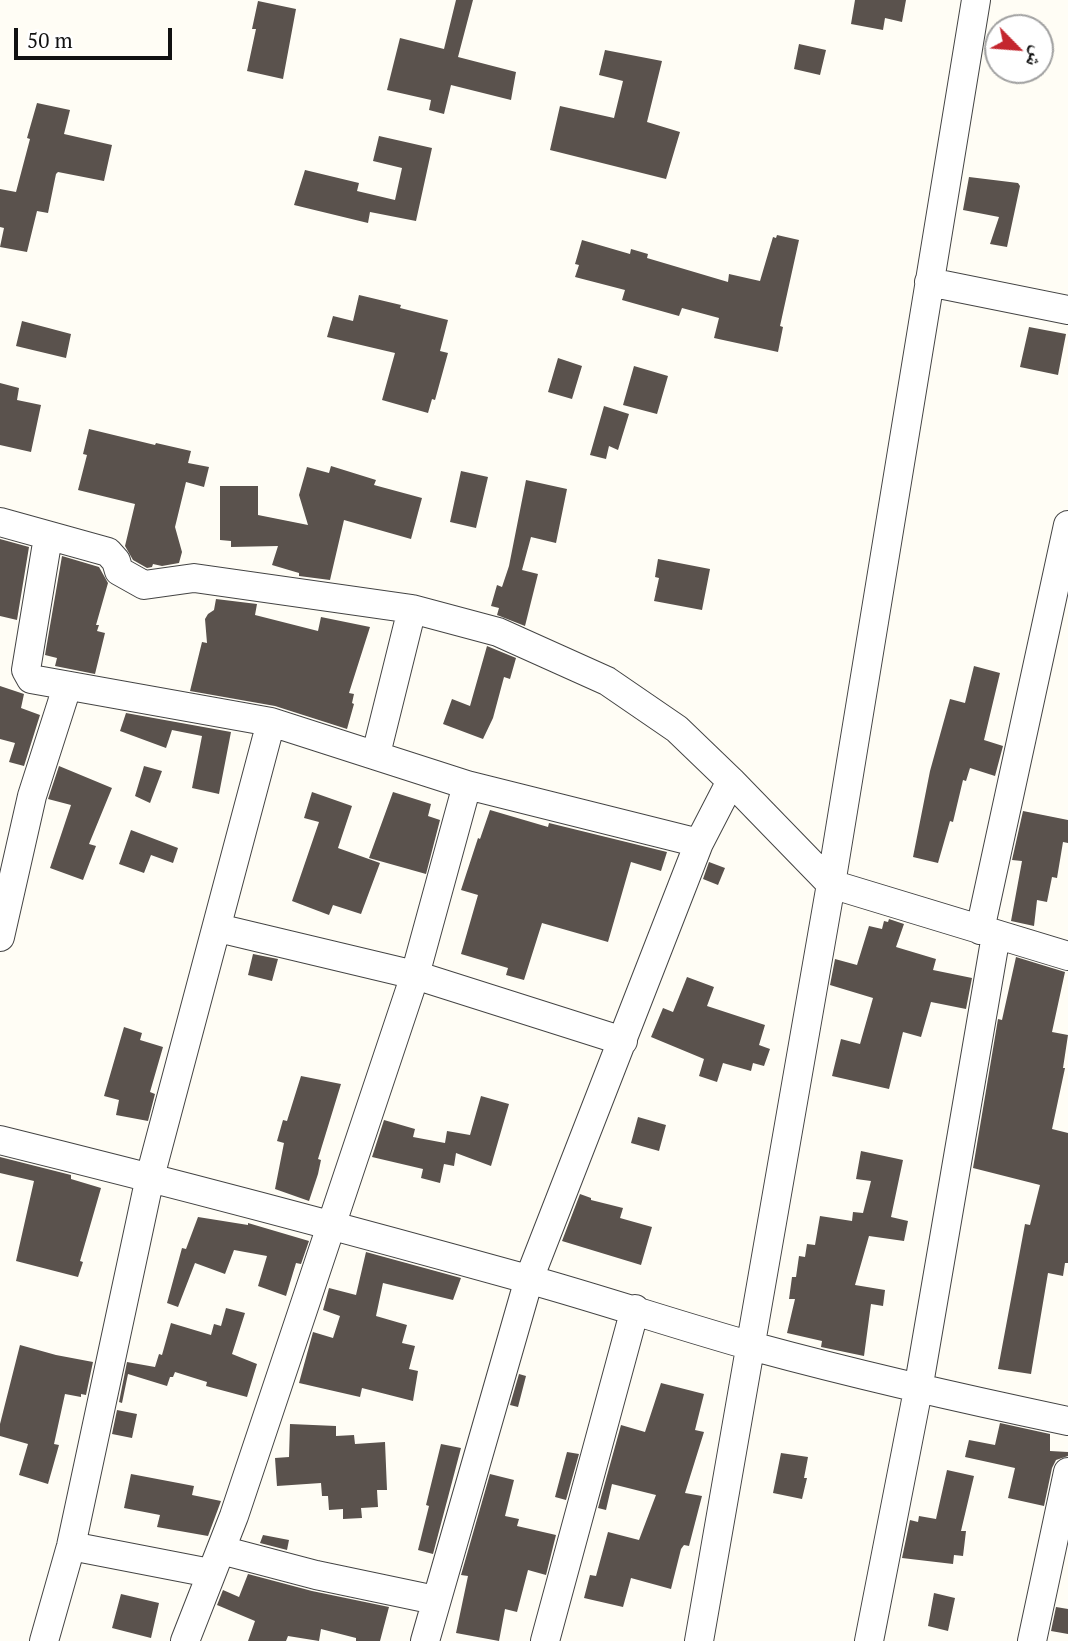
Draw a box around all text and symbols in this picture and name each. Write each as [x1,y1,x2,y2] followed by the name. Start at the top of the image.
[18,14,175,58] scale bar
[984,14,1054,84] north arrow
[27,26,73,54] text: 50 m
[1021,43,1052,72] text: ش

